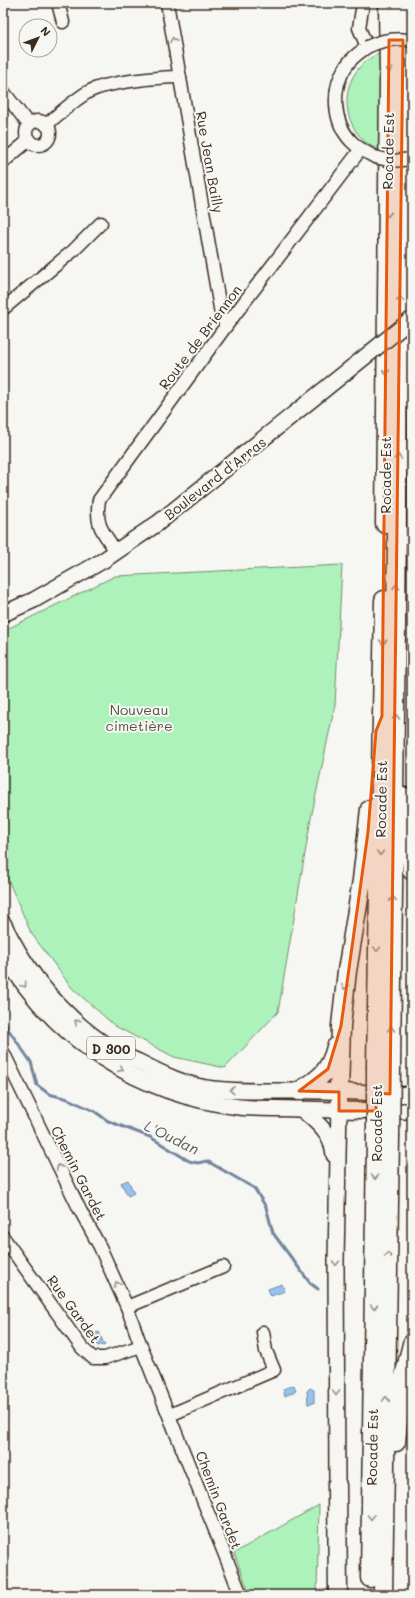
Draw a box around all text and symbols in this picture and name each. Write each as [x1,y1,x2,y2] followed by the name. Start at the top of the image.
[18,18,58,58] north arrow
[37,23,54,39] text: N
[170,37,178,43] one-way arrow
[385,67,393,73] one-way arrow
[192,110,228,214] street label: Rue Jean Bailly
[378,112,398,190] street label: Rocade Est
[384,211,392,217] one-way arrow
[154,281,246,393] street label: Route de Briennon
[396,296,404,302] one-way arrow
[382,369,390,375] one-way arrow
[160,432,270,524] street label: Boulevard d'Arras
[376,436,395,514] street label: Rocade Est
[394,454,402,460] one-way arrow
[392,584,400,590] one-way arrow
[379,639,387,645] one-way arrow
[105,700,173,735] park label: Nouveau cimetière
[392,714,400,720] one-way arrow
[371,760,391,838] street label: Rocade Est
[376,850,384,856] one-way arrow
[389,896,397,902] one-way arrow
[373,946,382,952] one-way arrow
[20,980,27,987] one-way arrow
[341,984,350,990] one-way arrow
[74,1020,82,1027] one-way arrow
[387,1026,395,1032] one-way arrow
[87,1037,135,1059] road number: D 300
[117,1065,125,1072] one-way arrow
[367,1084,386,1162] street label: Rocade Est
[229,1086,235,1094] one-way arrow
[141,1115,203,1159] water label: L'Oudan
[47,1122,111,1224] street label: Chemin Gardet
[56,1164,64,1172] one-way arrow
[371,1174,379,1180] one-way arrow
[384,1252,392,1258] one-way arrow
[332,1260,341,1266] one-way arrow
[43,1271,105,1347] street label: Rue Gardet
[114,1280,122,1288] one-way arrow
[370,1304,378,1310] one-way arrow
[332,1390,341,1396] one-way arrow
[382,1396,390,1402] one-way arrow
[362,1408,382,1486] street label: Rocade Est
[191,1448,247,1552] street label: Chemin Gardet
[367,1514,376,1520] one-way arrow

